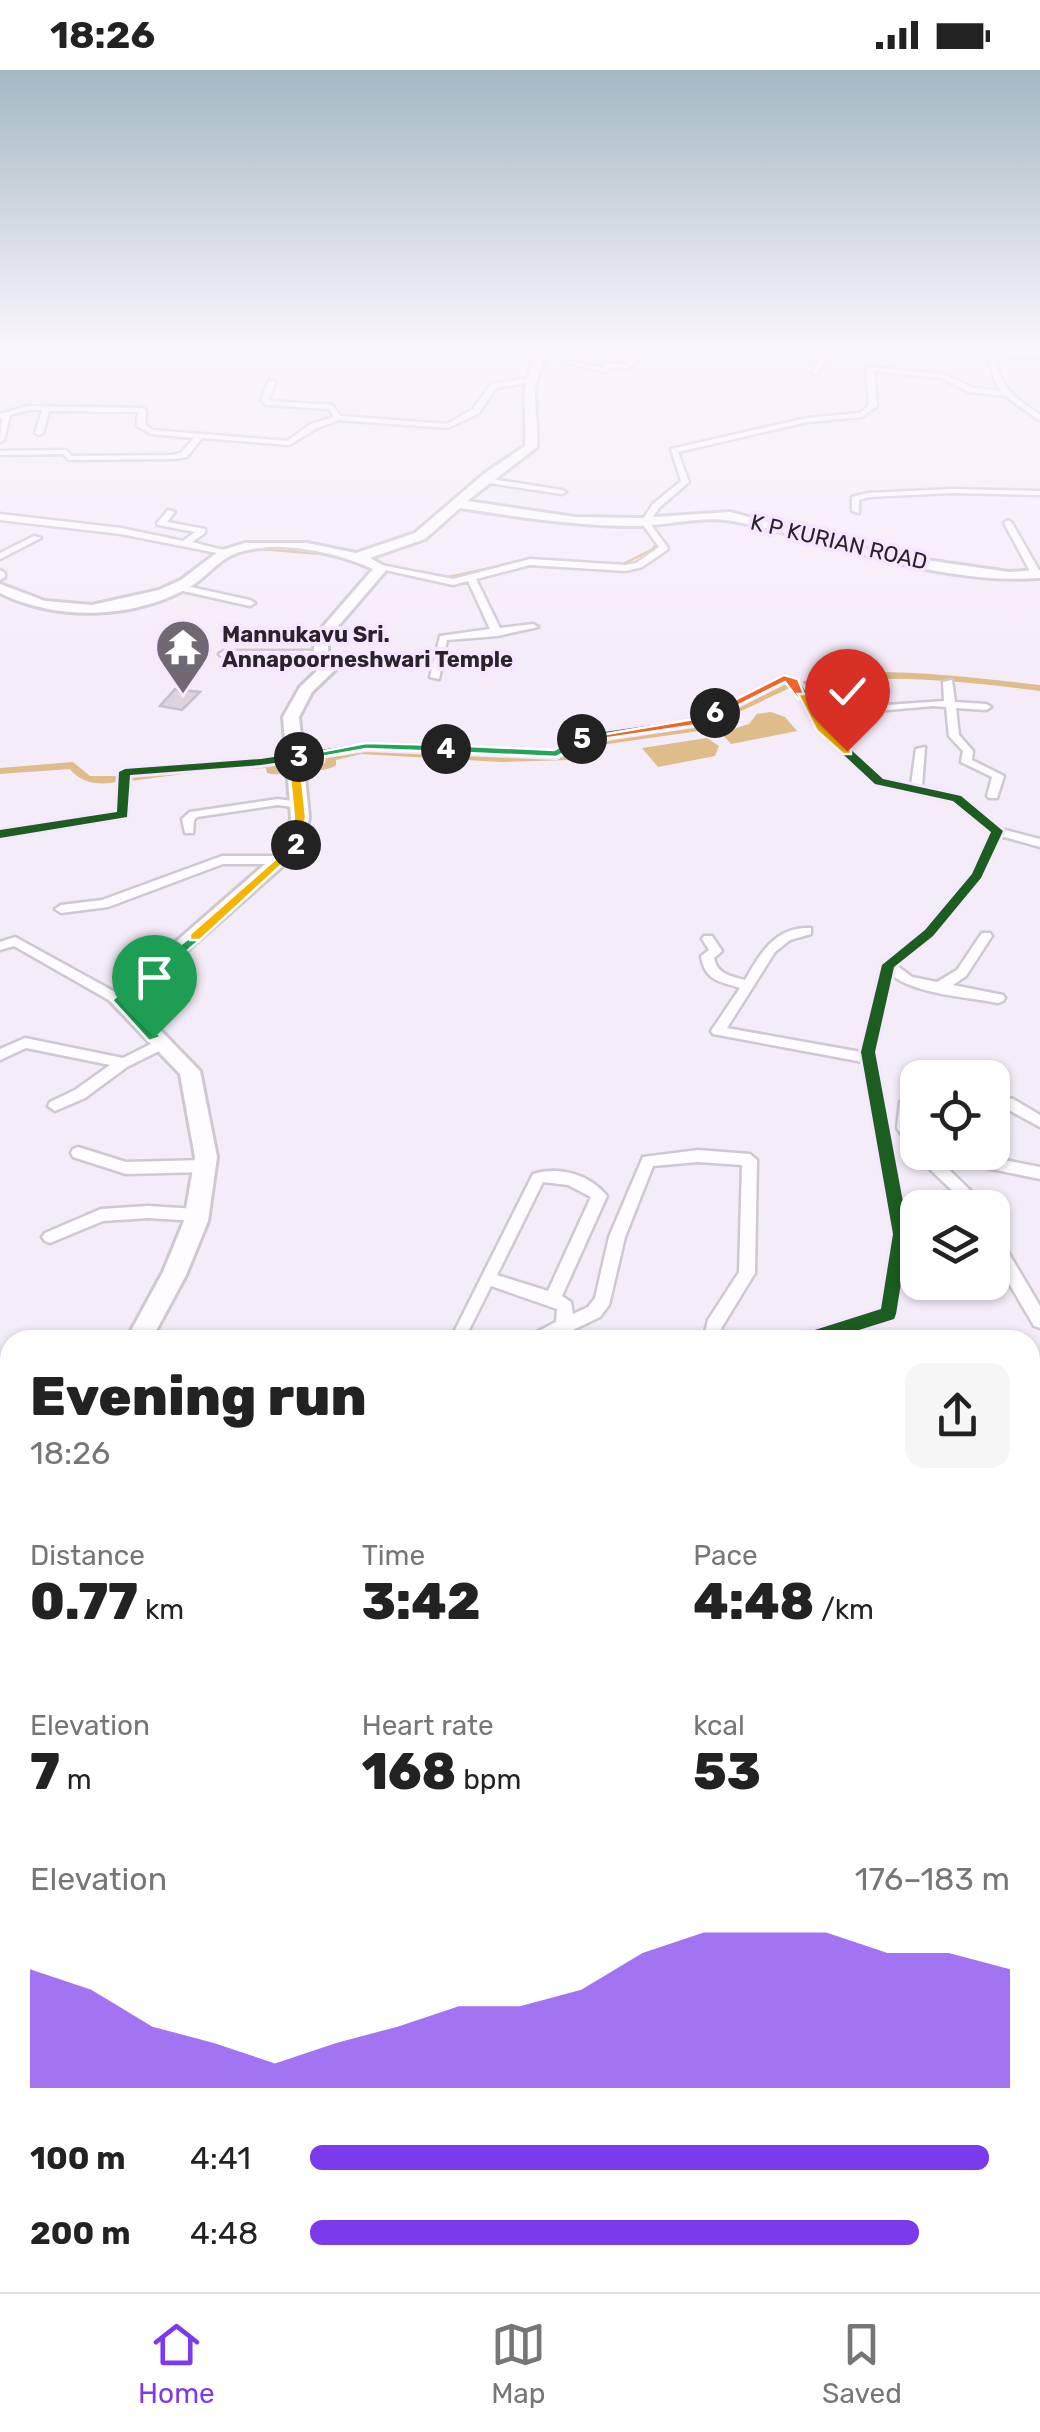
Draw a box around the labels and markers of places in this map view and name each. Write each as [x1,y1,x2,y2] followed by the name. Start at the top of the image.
[153,617,213,696] temple icon: Mannukavu Sri. Annapoorneshwari Temple
[222,621,513,673] place label: Mannukavu Sri. Annapoorneshwari Temple
[805,649,890,752] pin
[690,688,740,738] pin: 6
[557,714,607,764] pin: 5
[421,724,471,774] pin: 4
[274,732,324,782] pin: 3
[271,820,321,870] pin: 2
[112,935,197,1038] pin

